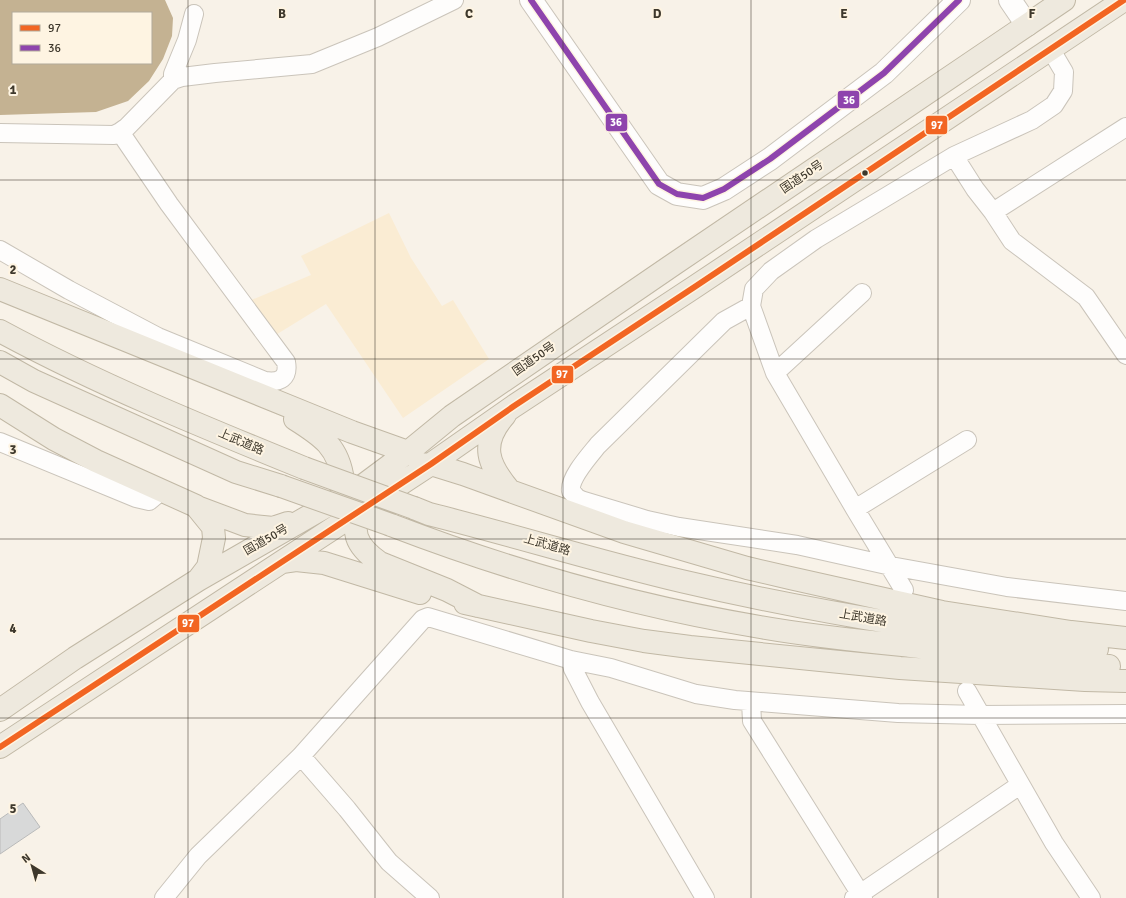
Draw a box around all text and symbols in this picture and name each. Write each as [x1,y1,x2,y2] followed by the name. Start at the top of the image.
[278,6,286,22] text: B
[465,6,473,22] text: C
[653,6,662,22] text: D
[840,6,848,22] text: E
[1029,6,1036,22] text: F
[12,12,152,64] legend
[48,21,61,36] text: 97
[48,41,61,56] text: 36
[9,82,17,98] text: 1
[837,90,860,109] line badge: 36
[843,94,855,107] text: 36
[605,113,628,132] line badge: 36
[925,115,948,135] line badge: 97
[610,116,622,129] text: 36
[931,119,943,132] text: 97
[778,157,826,197] street label: 国道50号
[860,168,870,178] unlabelled marker
[9,262,17,278] text: 2
[510,339,558,379] street label: 国道50号
[551,365,574,384] line badge: 97
[556,368,568,381] text: 97
[216,426,266,458] street label: 上武道路
[9,442,17,458] text: 3
[241,521,291,559] street label: 国道50号
[522,531,572,559] street label: 上武道路
[838,606,888,630] street label: 上武道路
[177,614,200,633] line badge: 97
[182,617,194,630] text: 97
[9,621,17,637] text: 4
[9,801,17,817] text: 5
[12,846,52,886] north arrow
[19,851,33,866] text: N

